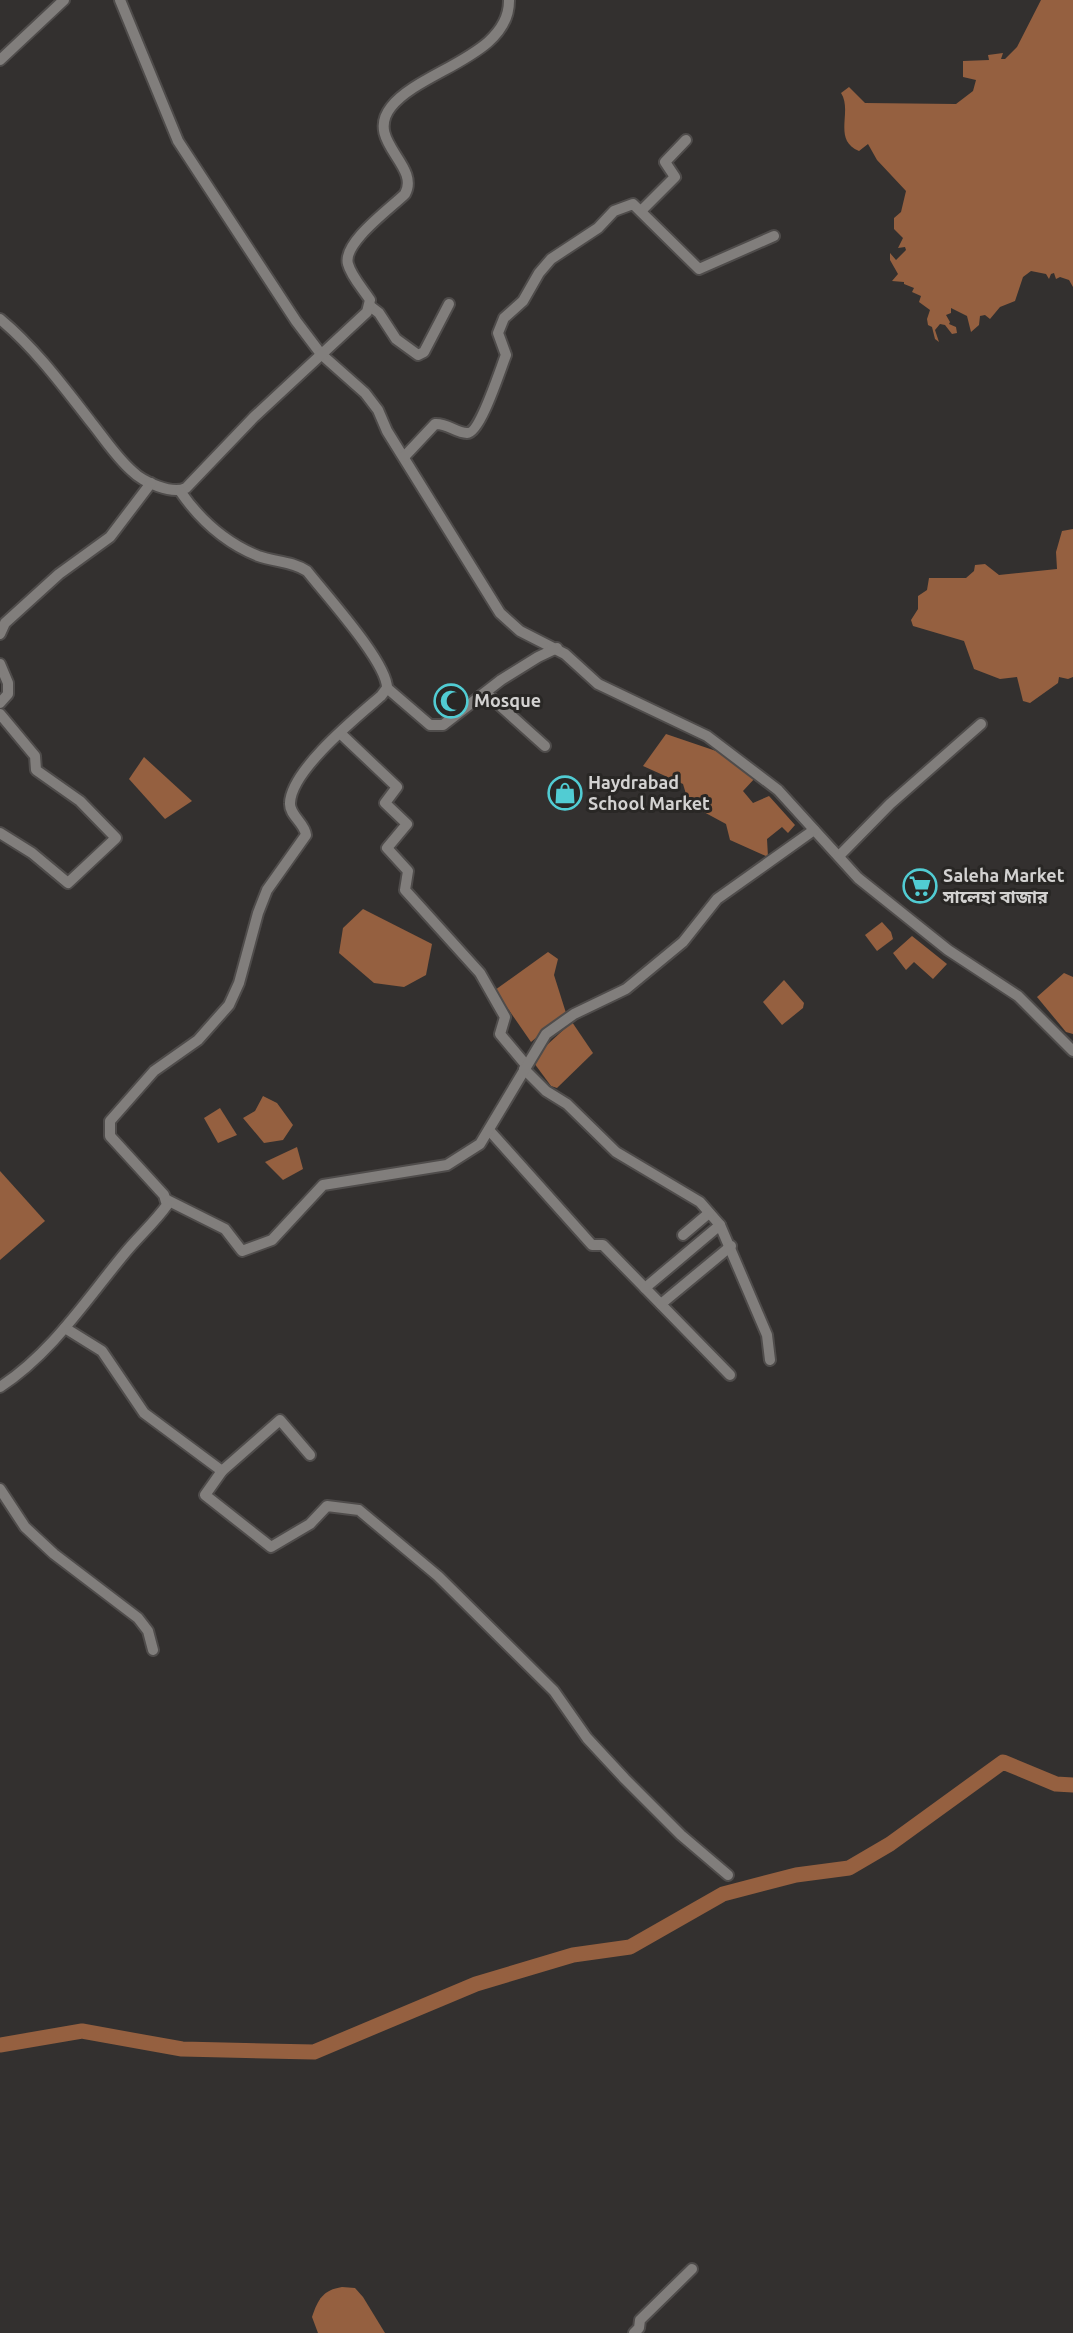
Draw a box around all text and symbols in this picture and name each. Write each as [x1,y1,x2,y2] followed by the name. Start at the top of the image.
[433,683,469,719] mosque icon: Mosque
[474,690,541,710] place label: Mosque
[588,772,710,813] place label: Haydrabad School Market
[547,775,583,811] shop icon: Haydrabad School Market
[942,865,1065,906] place label: Saleha Market সালেহা বাজার
[902,868,938,904] supermarket icon: Saleha Market সালেহা বাজার

